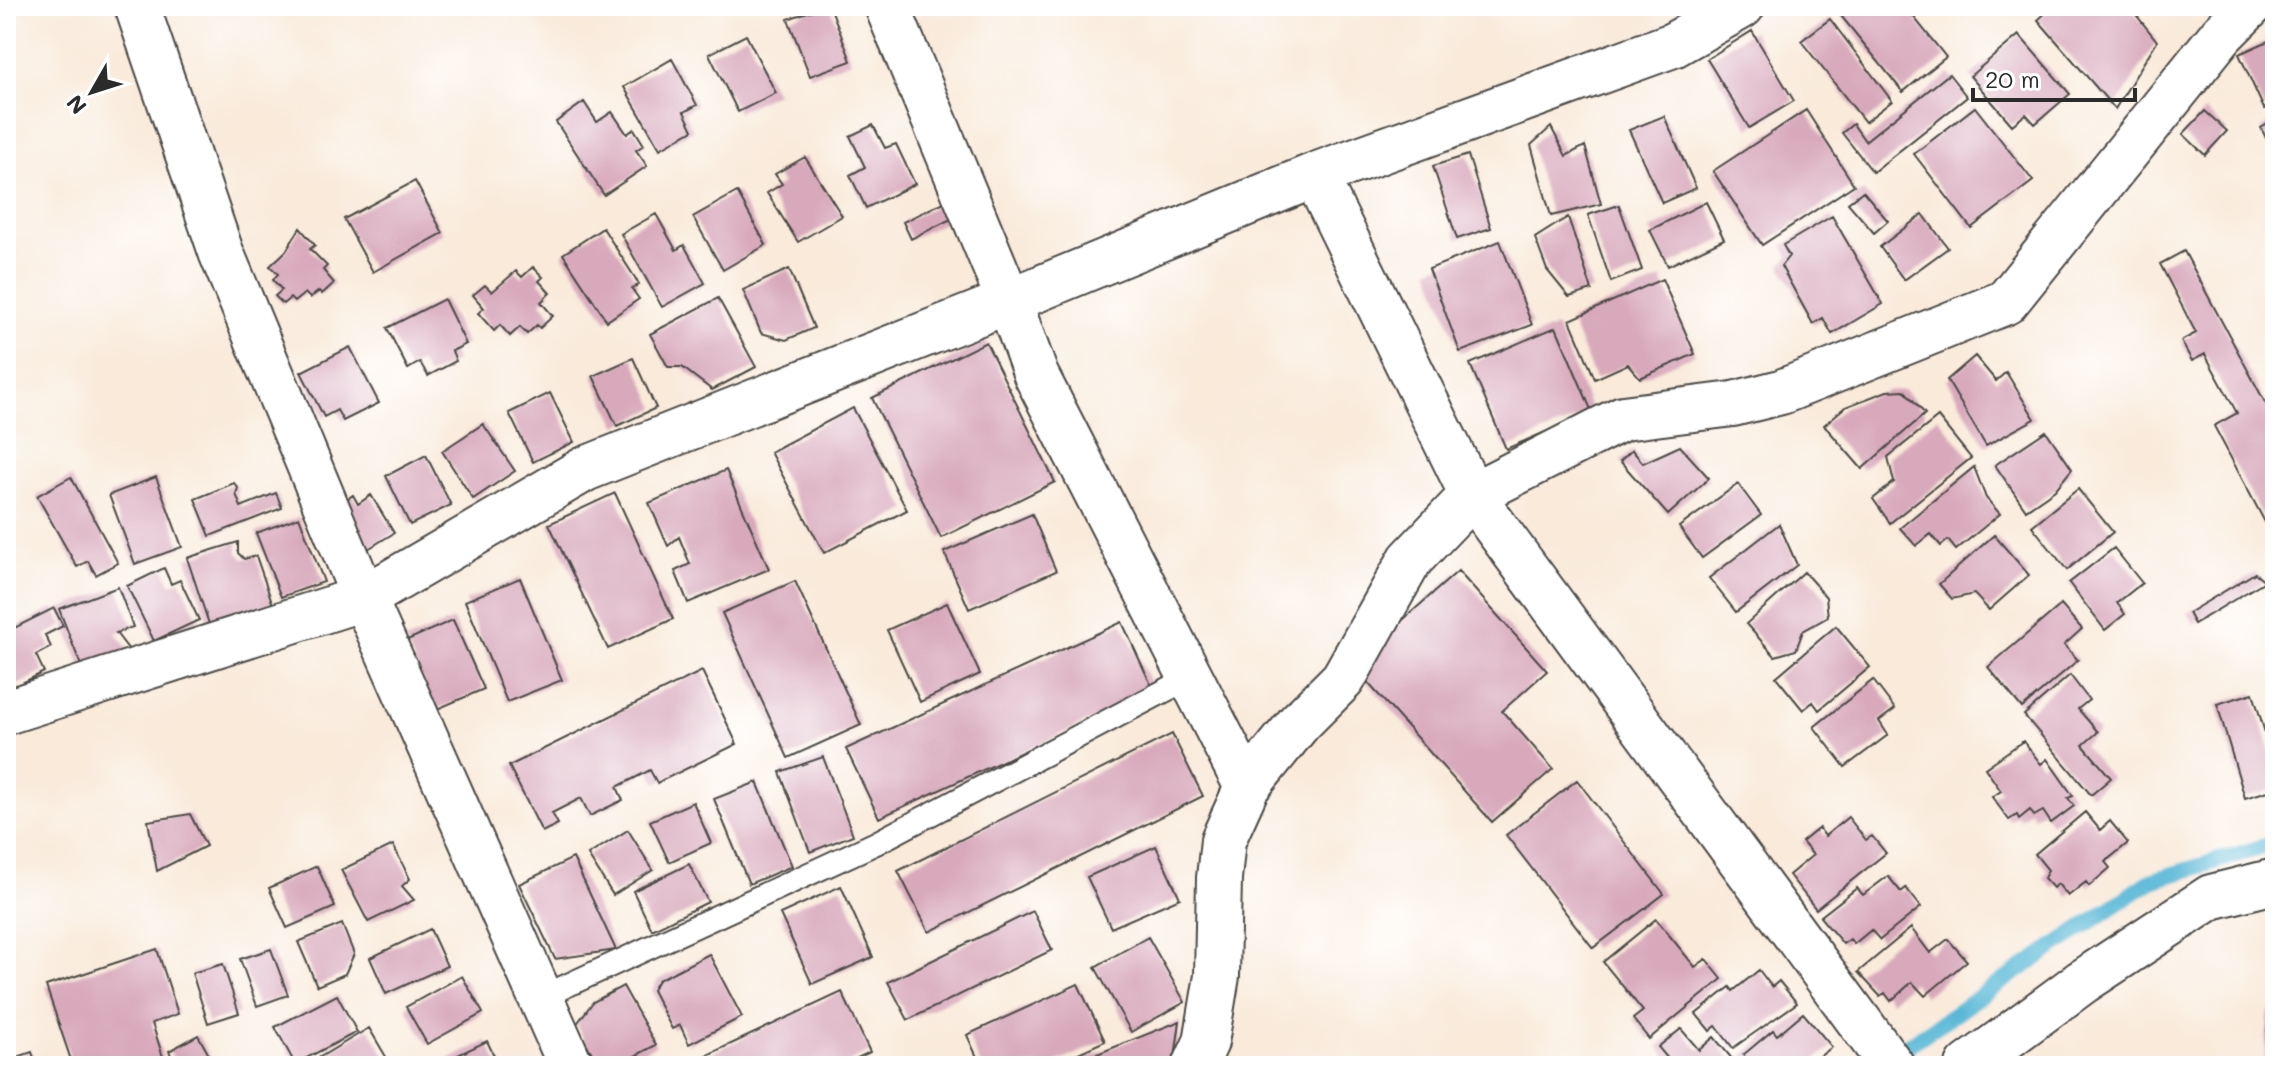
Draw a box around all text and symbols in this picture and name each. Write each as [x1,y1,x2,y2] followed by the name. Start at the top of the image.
[52,52,132,132] north arrow
[1973,52,2135,102] scale bar
[1985,63,2040,94] text: 20 m
[60,89,93,121] text: N

